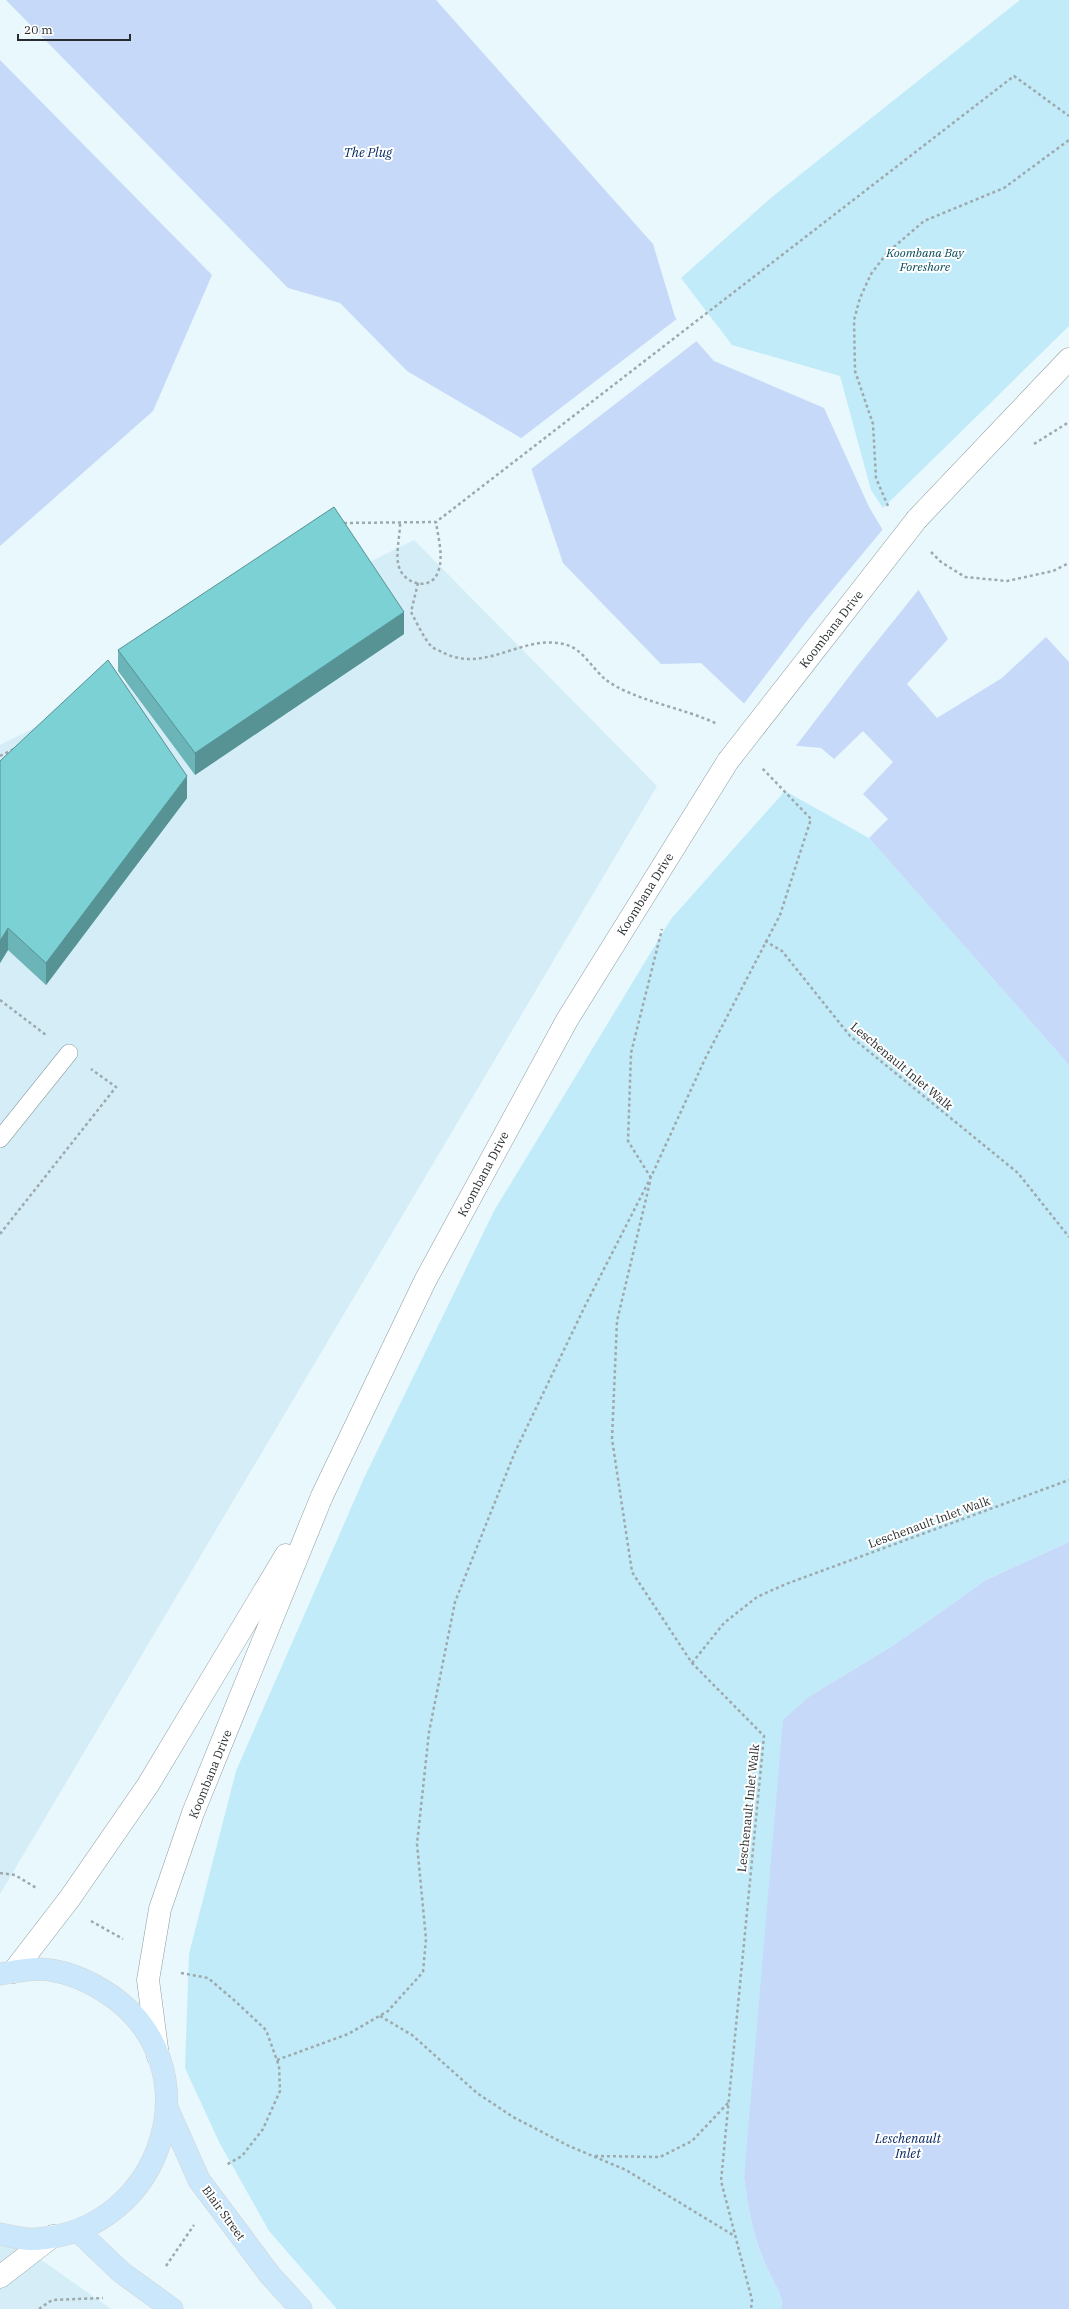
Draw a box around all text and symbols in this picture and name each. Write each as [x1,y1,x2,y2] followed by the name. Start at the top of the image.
[18,16,130,42] scale bar
[24,22,53,37] text: 20 m
[344,144,393,161] water label: The Plug
[885,245,965,274] park label: Koombana Bay Foreshore
[796,587,866,671] street label: Koombana Drive
[614,850,676,938] street label: Koombana Drive
[848,1019,956,1113] street label: Leschenault Inlet Walk
[454,1129,512,1219] street label: Koombana Drive
[866,1493,992,1551] street label: Leschenault Inlet Walk
[185,1727,235,1821] street label: Koombana Drive
[734,1743,762,1873] street label: Leschenault Inlet Walk
[874,2130,941,2162] water label: Leschenault Inlet
[199,2183,249,2243] street label: Blair Street

